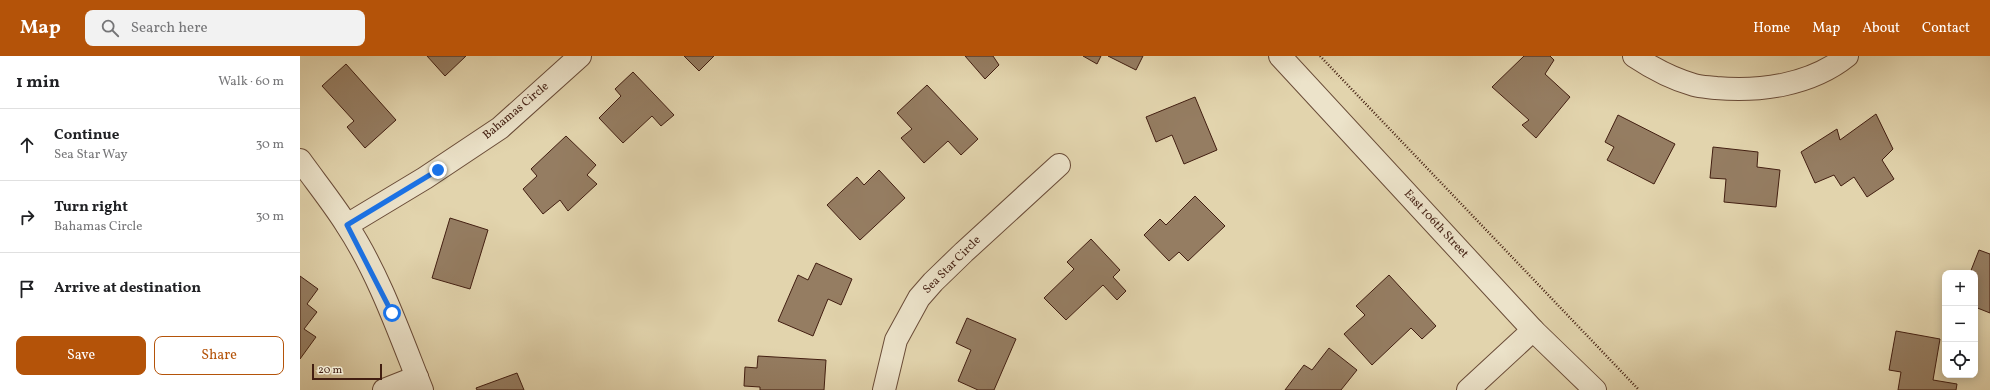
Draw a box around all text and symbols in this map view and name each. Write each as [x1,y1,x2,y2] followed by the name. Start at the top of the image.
[85,10,365,46] search box
[20,15,61,41] text: Map
[99,17,121,39] icon: search
[131,18,208,39] text: Search here
[1753,19,1790,38] text: Home
[1812,19,1840,38] text: Map
[1862,19,1900,38] text: About
[1922,19,1970,38] text: Contact
[16,71,60,94] text: 1 min
[218,73,284,91] text: Walk · 60 m
[480,78,553,143] street label: Bahamas Circle
[54,125,119,146] text: Continue
[16,134,38,156] icon: ahead
[256,136,284,154] text: 30 m
[54,146,128,164] text: Sea Star Way
[429,161,447,179] route end
[1400,186,1472,262] street label: East 106th Street
[54,197,128,218] text: Turn right
[16,206,38,228] icon: right
[256,208,284,226] text: 30 m
[54,218,142,236] text: Bahamas Circle
[920,232,985,297] street label: Sea Star Circle
[1942,270,1978,378] map controls
[1942,270,1978,306] button: +
[16,278,38,300] icon: arrive
[54,278,201,299] text: Arrive at destination
[383,304,401,322] route start
[1942,306,1978,342] button: −
[16,336,146,375] button: Save
[154,336,284,375] button: Share
[1942,342,1978,378] button: locate
[312,362,382,381] scale bar
[318,363,342,378] text: 20 m

